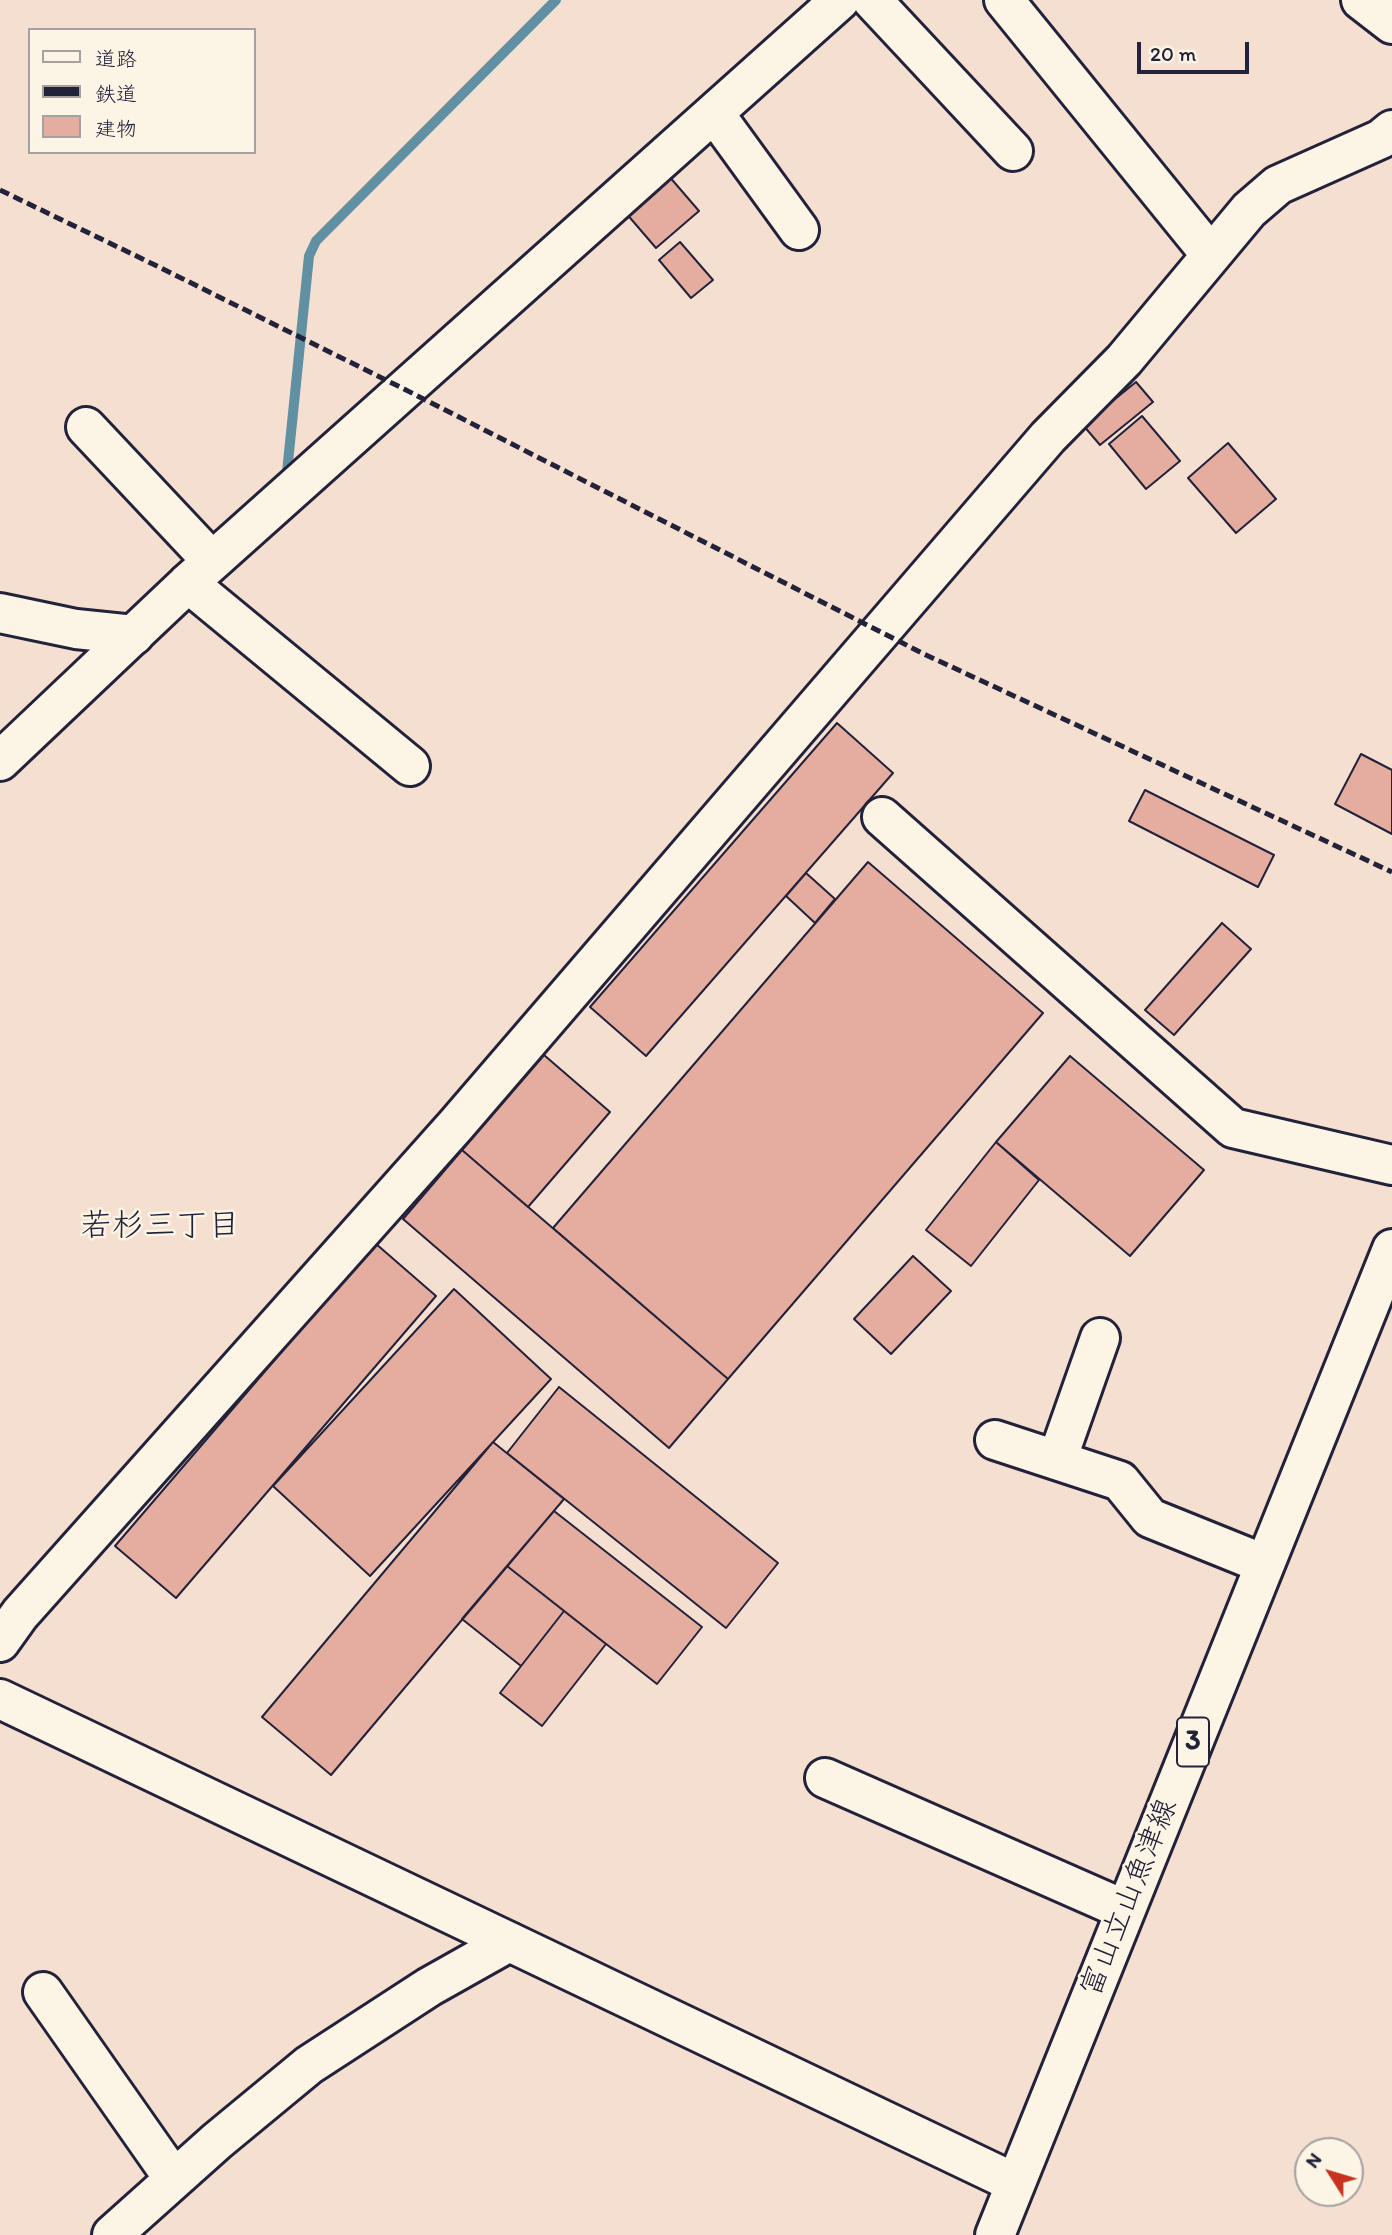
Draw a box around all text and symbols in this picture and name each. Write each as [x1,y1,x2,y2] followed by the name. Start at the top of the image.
[28,28,256,154] legend
[1140,28,1252,72] scale bar
[1150,41,1196,66] text: 20 m
[95,46,137,71] text: 道路
[95,81,137,106] text: 鉄道
[95,116,137,141] text: 建物
[80,1208,240,1246] district label: 若杉三丁目
[1177,1718,1209,1766] road number: 3
[1074,1794,1186,2002] street label: 富山立山魚津線
[1294,2137,1364,2207] north arrow
[1300,2148,1326,2172] text: N

